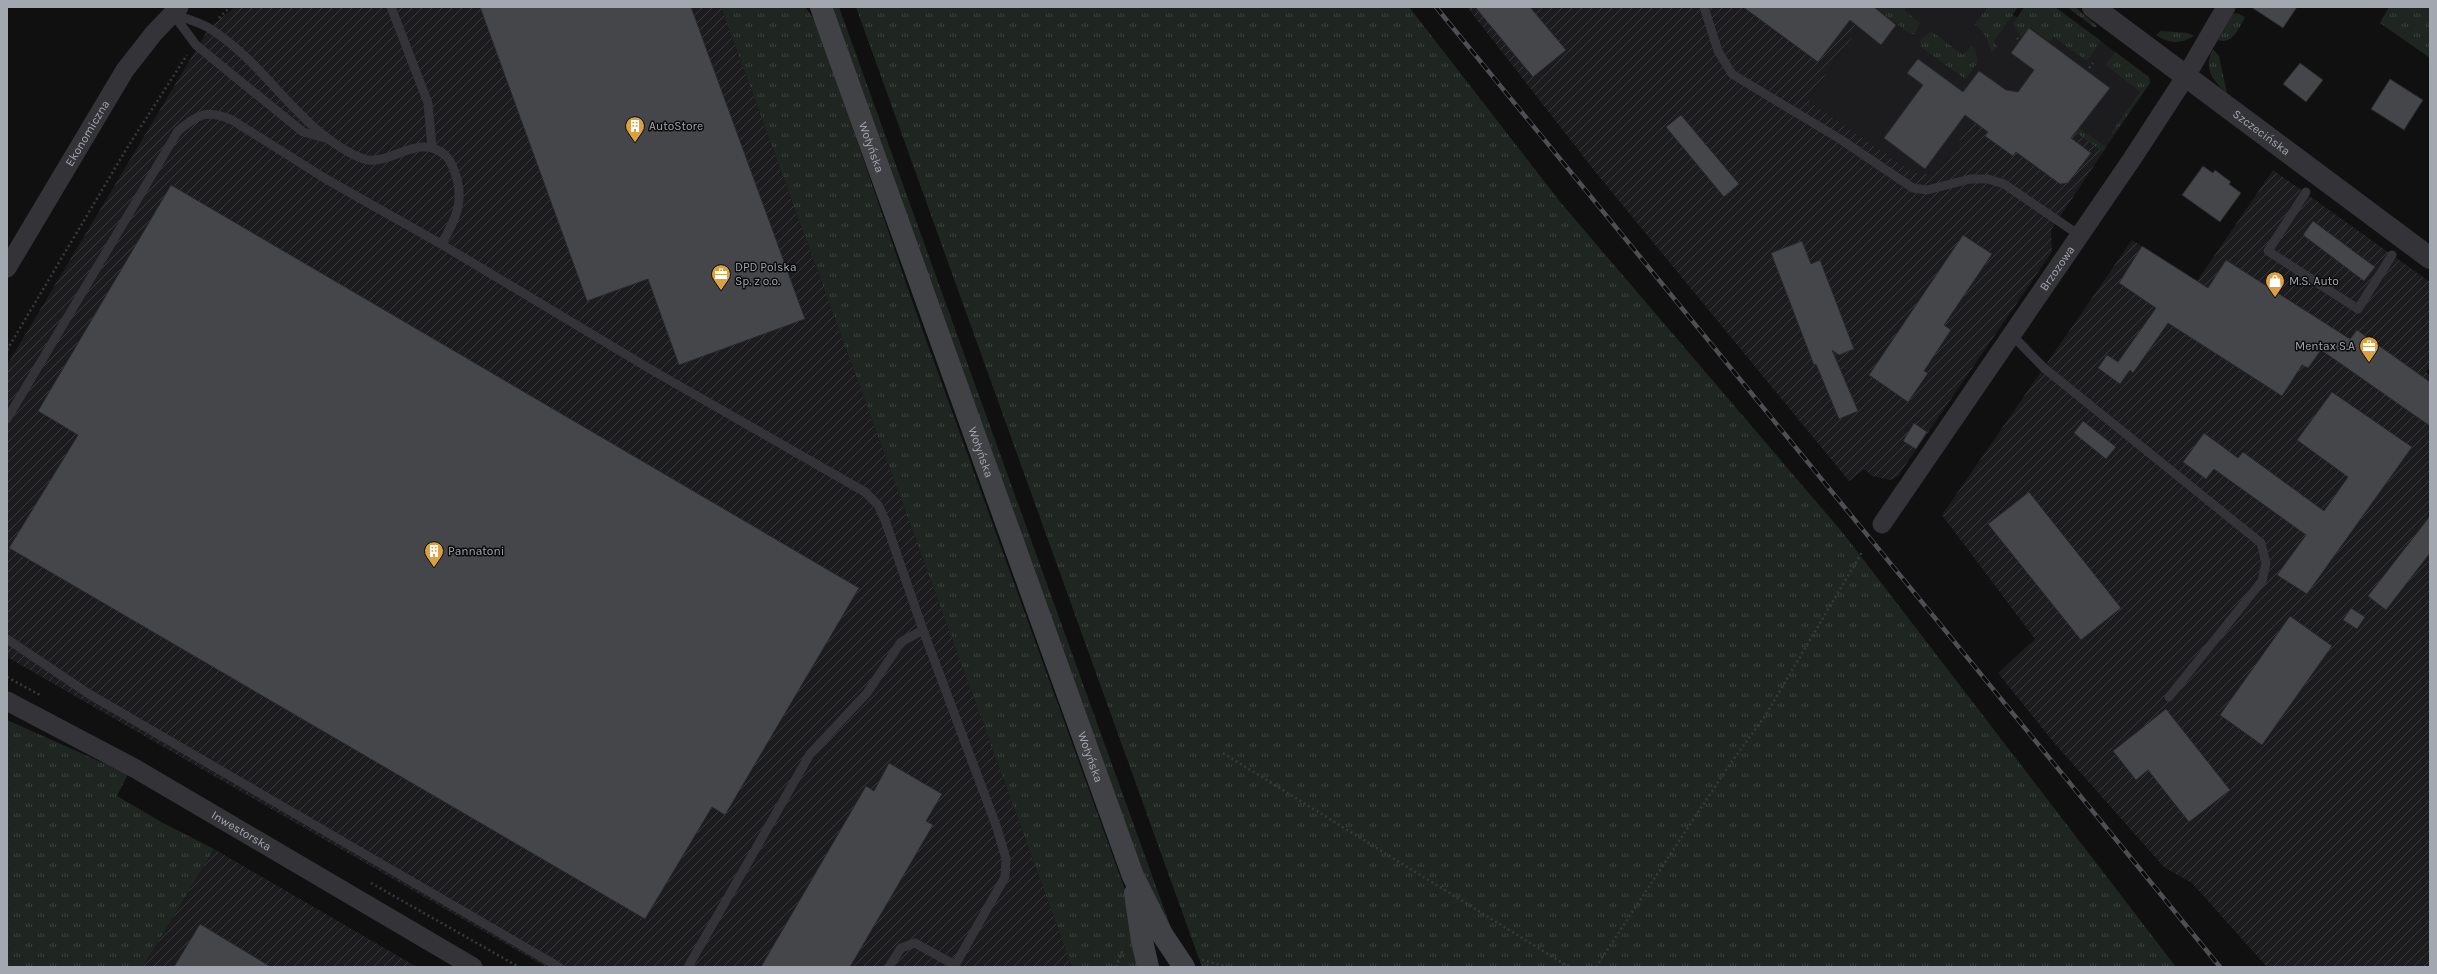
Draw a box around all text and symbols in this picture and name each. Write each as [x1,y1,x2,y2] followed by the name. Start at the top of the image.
[62,98,112,169] street label: Ekonomiczna
[2230,107,2293,158] street label: Szczecińska
[624,115,646,143] building icon: AutoStore
[649,119,703,133] place label: AutoStore
[856,120,887,174] street label: Wołyńska
[2037,243,2078,294] street label: Brzozowa
[735,260,797,288] place label: DPD Polska Sp. z o.o.
[710,263,732,291] office icon: DPD Polska Sp. z o.o.
[2264,270,2286,298] shop icon: M.S. Auto
[2289,274,2339,288] place label: M.S. Auto
[2358,335,2380,363] office icon: Mentax S.A
[2295,339,2355,353] place label: Mentax S.A
[965,425,996,479] street label: Wołyńska
[423,540,445,568] building icon: Pannatoni
[448,544,504,558] place label: Pannatoni
[1075,730,1106,784] street label: Wołyńska
[209,808,274,854] street label: Inwestorska

